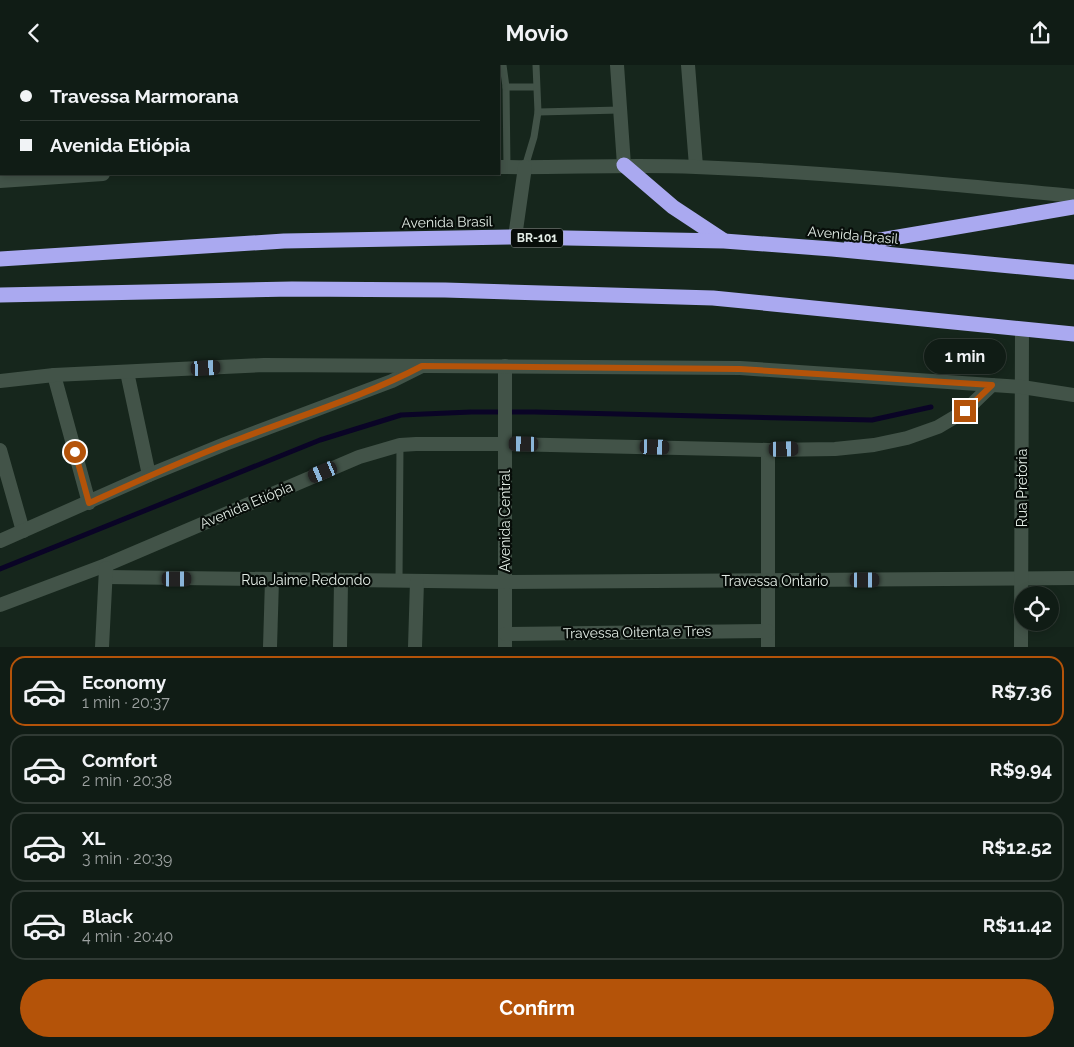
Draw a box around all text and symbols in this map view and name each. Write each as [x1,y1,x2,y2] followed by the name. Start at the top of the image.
[20,19,48,47] icon: back
[1026,19,1054,47] icon: share
[506,20,568,46] text: Movio
[50,85,239,107] text: Travessa Marmorana
[50,134,190,156] text: Avenida Etiópia
[401,213,493,231] street label: Avenida Brasil
[807,223,899,247] street label: Avenida Brasil
[511,229,563,247] road number: BR-101
[924,339,1006,373] callout: 1 min
[945,347,985,366] text: 1 min
[190,360,221,376] car
[954,400,976,422] route end
[508,436,539,452] car
[639,439,670,455] car
[64,441,86,463] route start
[768,441,799,457] car
[1014,449,1030,527] street label: Rua Pretoria
[306,459,339,485] car
[497,470,513,572] street label: Avenida Central
[197,478,295,532] street label: Avenida Etiópia
[162,572,192,587] car
[241,572,371,588] street label: Rua Jaime Redondo
[722,573,828,589] street label: Travessa Ontario
[850,573,880,588] car
[1014,586,1059,631] map controls
[1014,586,1059,631] button: locate
[563,623,712,641] street label: Travessa Oitenta e Tres
[22,669,67,714] icon: car
[82,671,166,693] text: Economy
[991,680,1052,702] text: R$7.36
[82,693,170,712] text: 1 min · 20:37
[22,747,67,792] icon: car
[82,749,157,771] text: Comfort
[990,758,1052,780] text: R$9.94
[82,771,172,790] text: 2 min · 20:38
[22,825,67,870] icon: car
[82,827,105,849] text: XL
[982,836,1052,858] text: R$12.52
[82,849,172,868] text: 3 min · 20:39
[22,903,67,948] icon: car
[82,905,133,927] text: Black
[983,914,1052,936] text: R$11.42
[82,927,173,946] text: 4 min · 20:40
[20,979,1054,1037] button: Confirm

